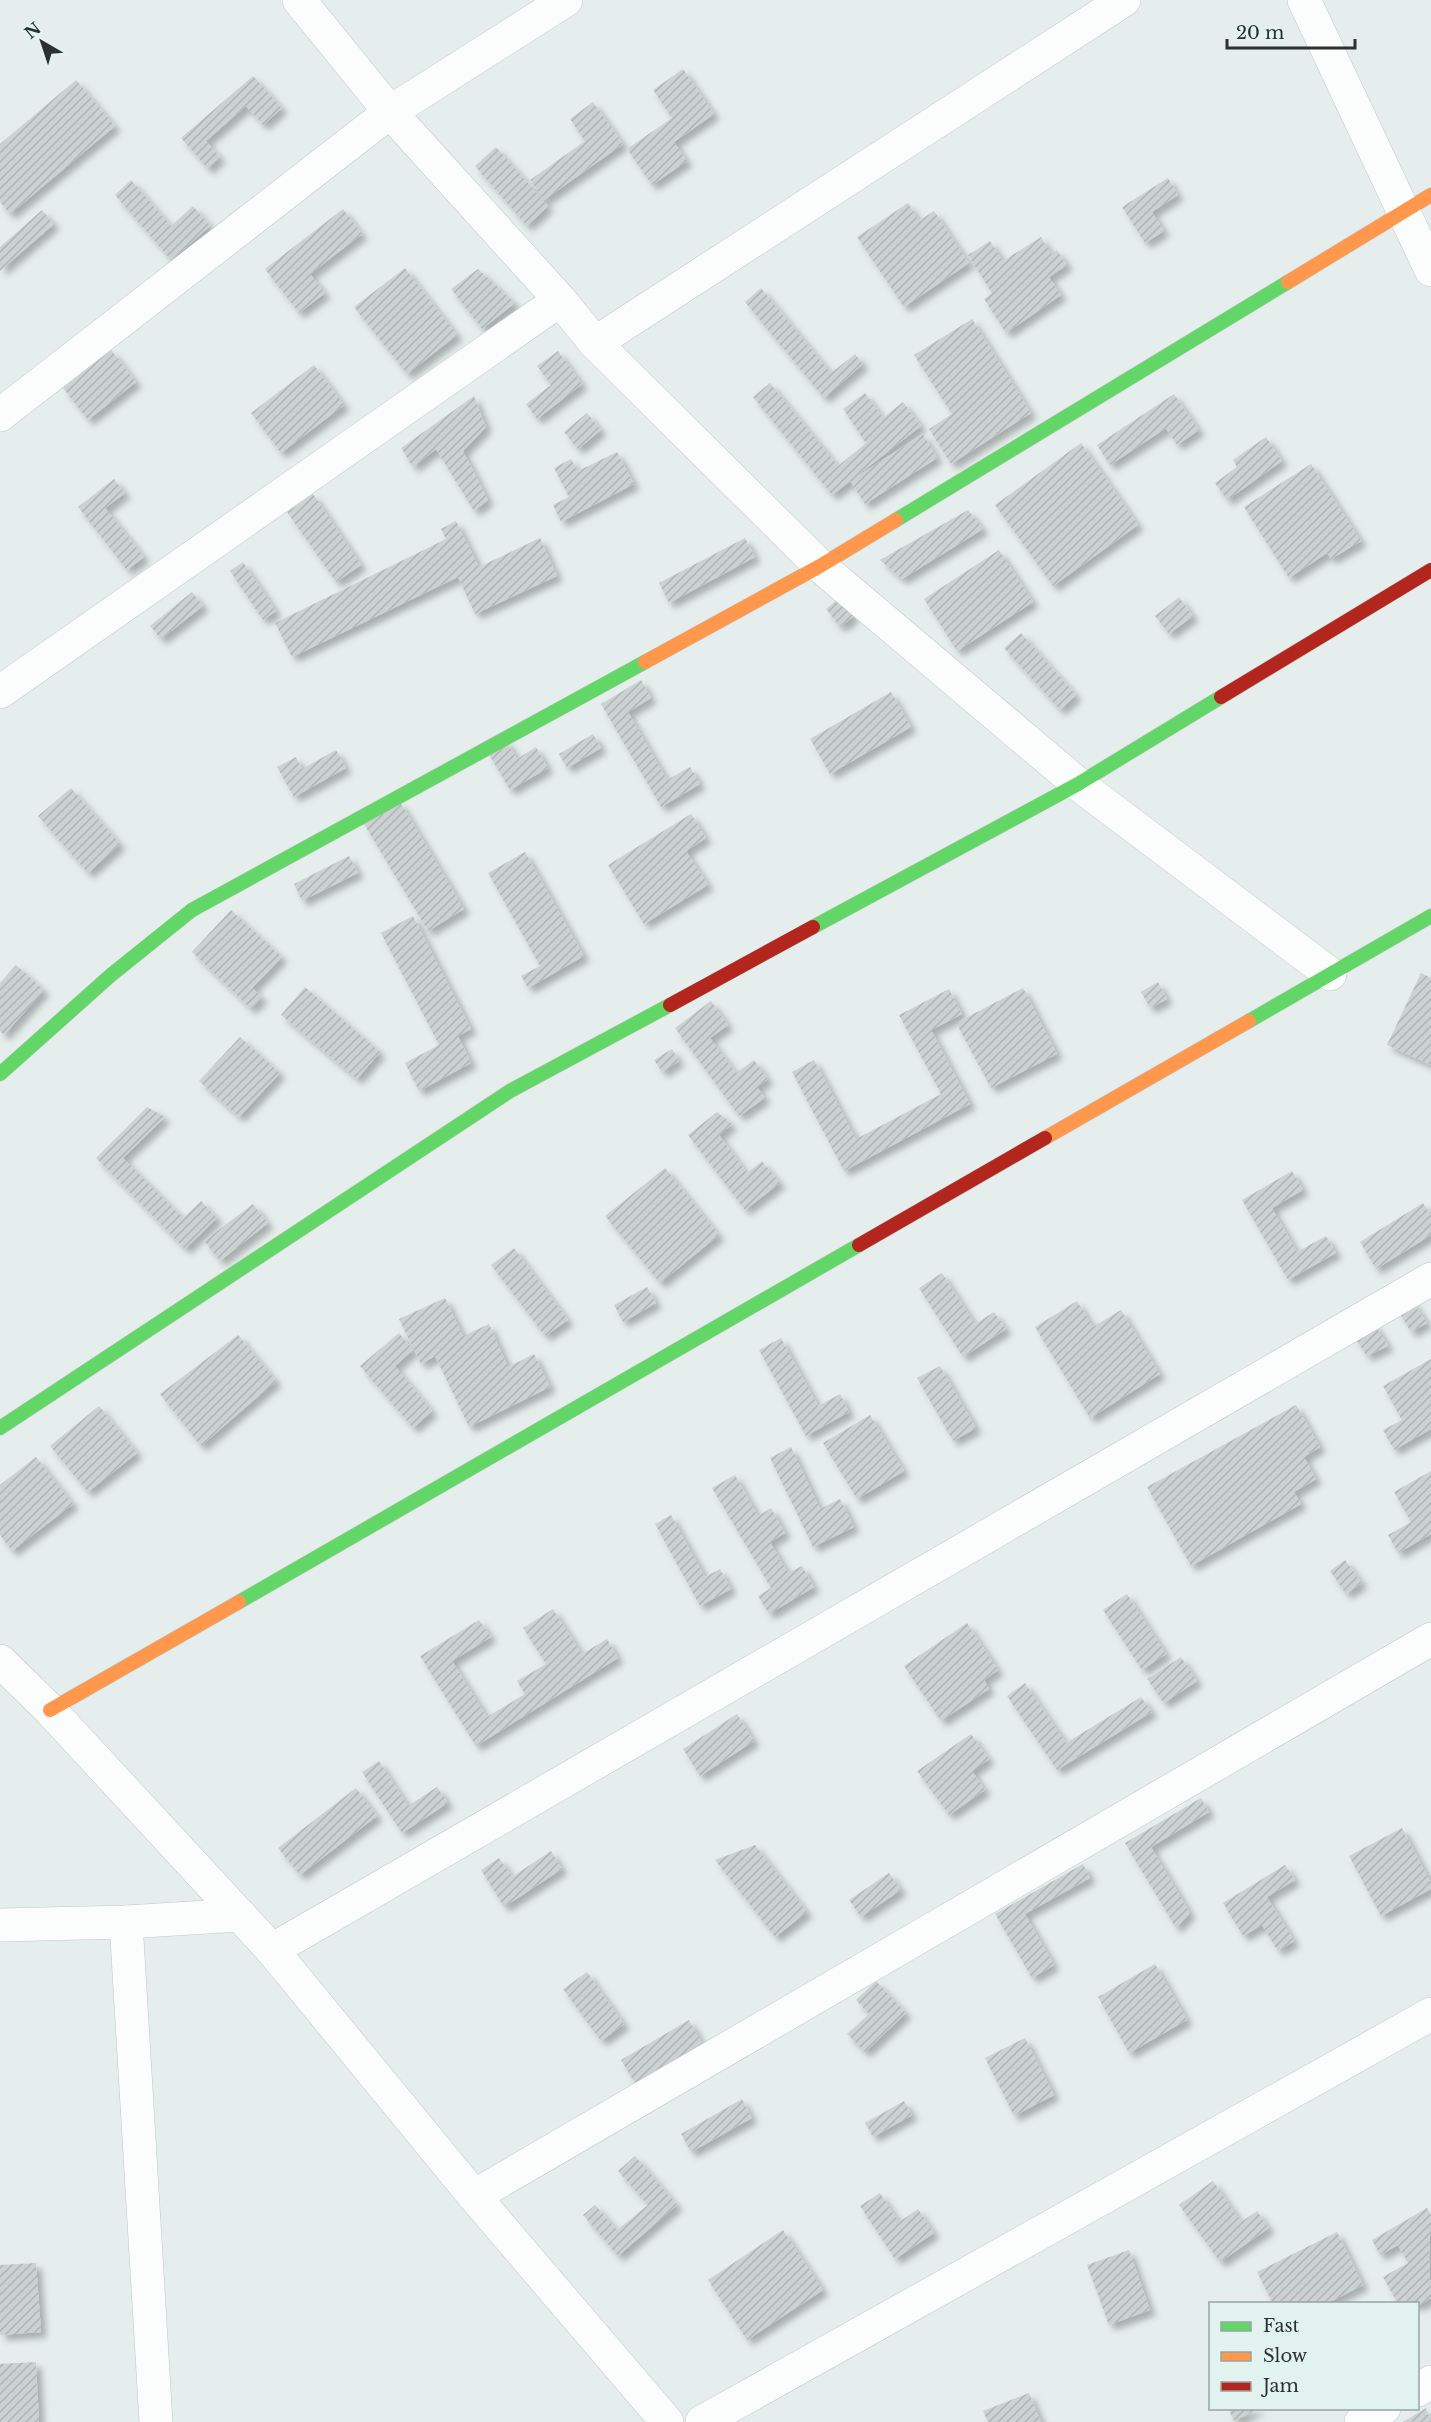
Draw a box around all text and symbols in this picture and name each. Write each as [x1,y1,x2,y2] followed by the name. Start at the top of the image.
[12,12,72,72] north arrow
[1227,12,1354,50] scale bar
[20,18,45,43] text: N
[1236,22,1284,44] text: 20 m
[1209,2302,1419,2410] legend
[1263,2315,1300,2337] text: Fast
[1263,2345,1308,2367] text: Slow
[1261,2375,1299,2397] text: Jam

